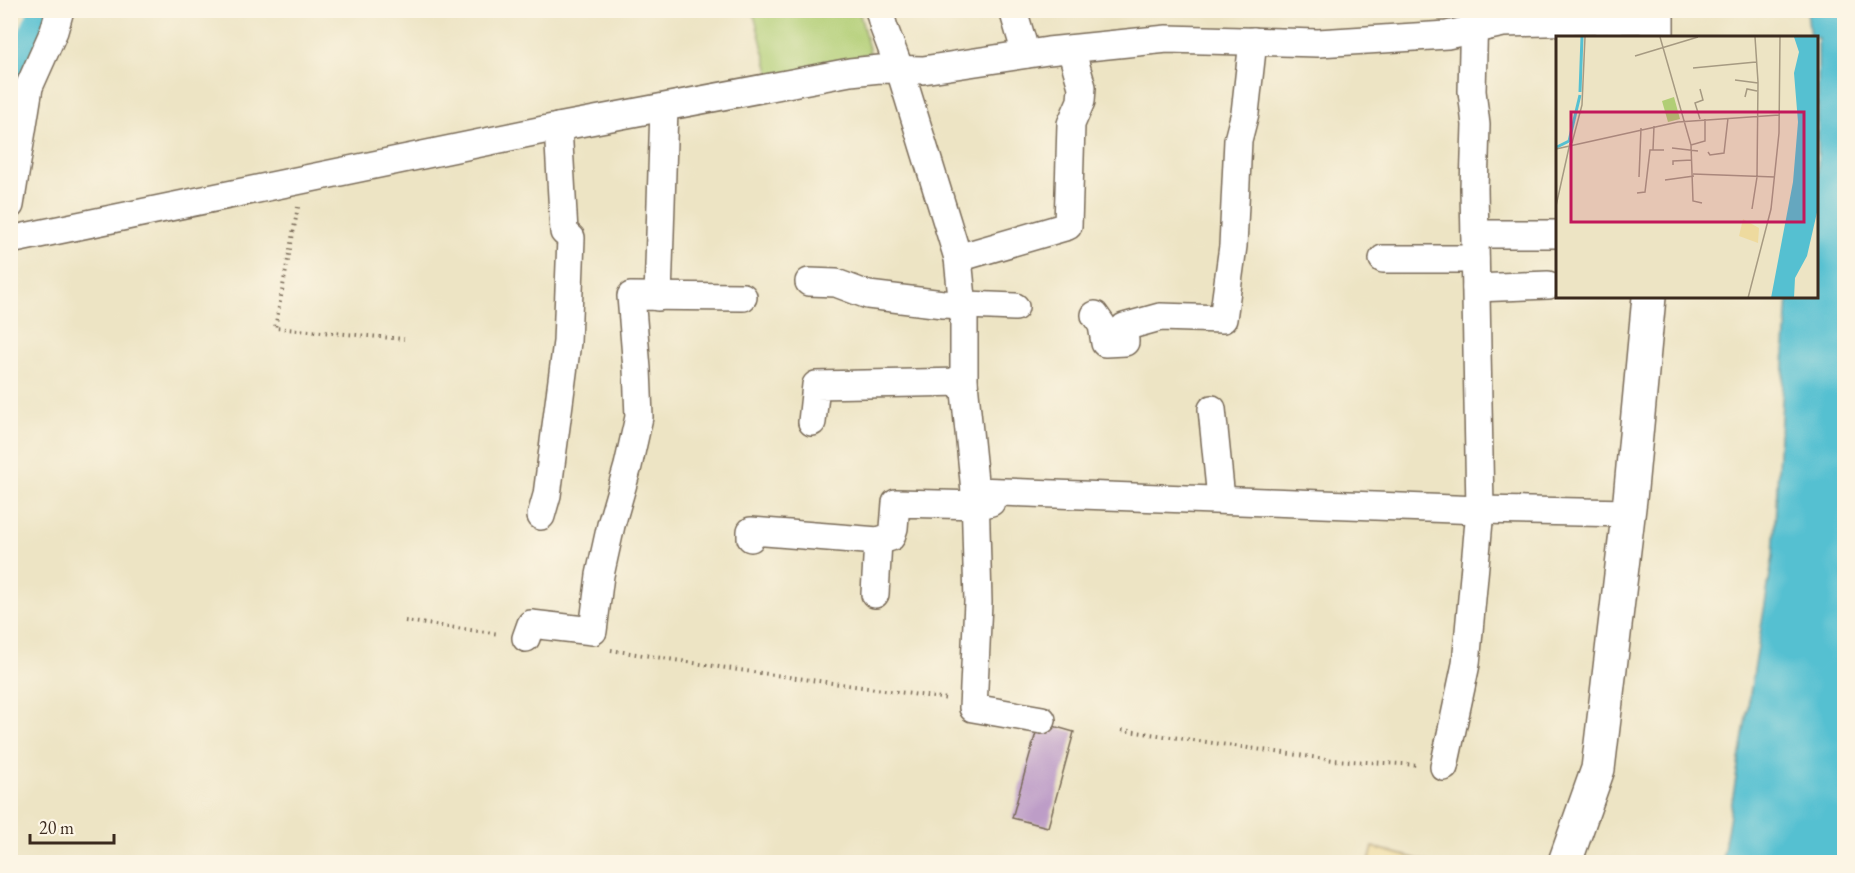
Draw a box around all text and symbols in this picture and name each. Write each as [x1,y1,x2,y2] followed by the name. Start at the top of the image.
[1556,36,1819,298] inset map
[30,807,114,845] scale bar
[39,816,74,839] text: 20 m

